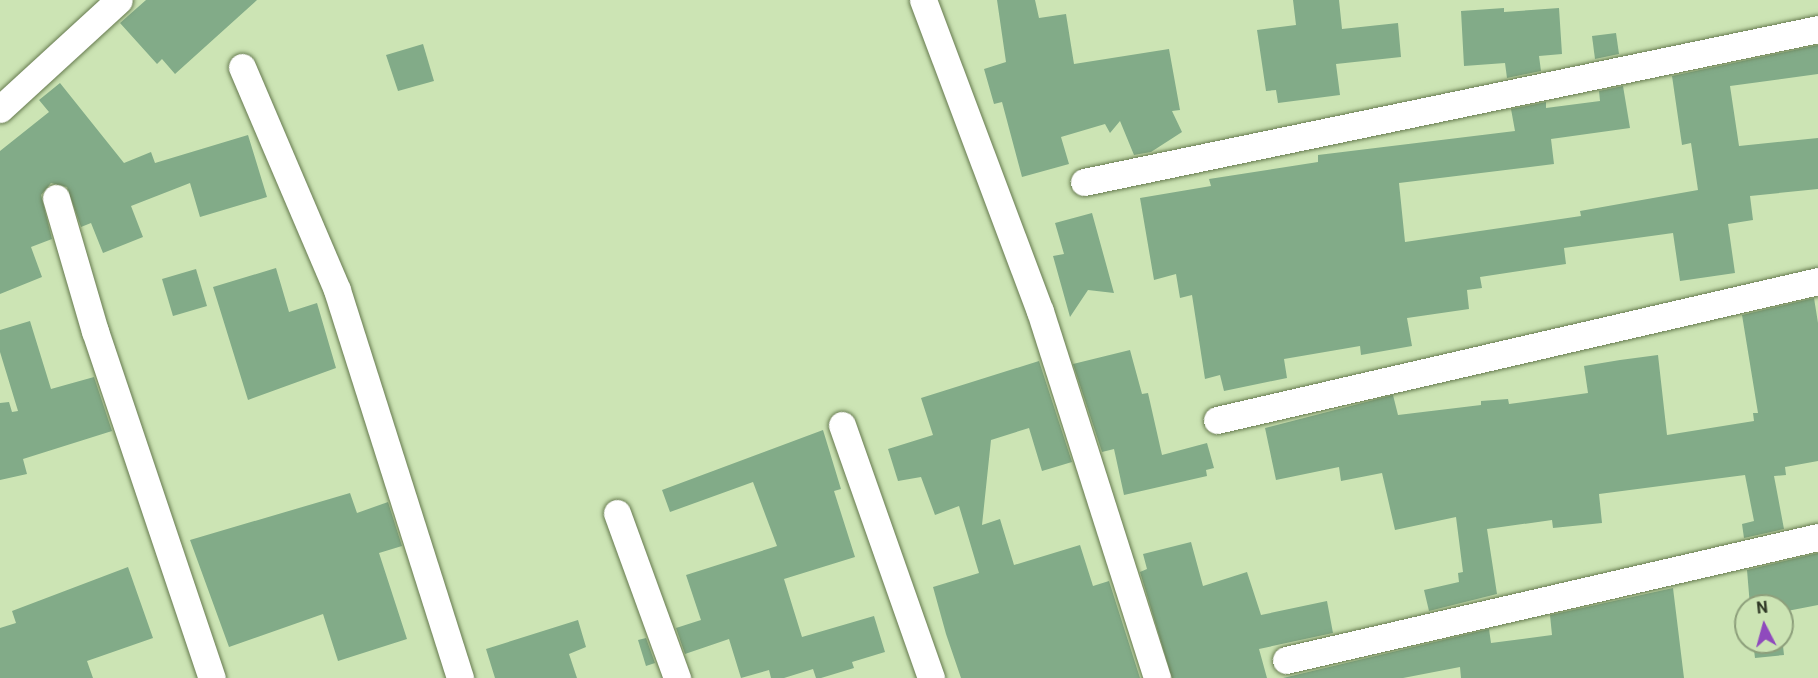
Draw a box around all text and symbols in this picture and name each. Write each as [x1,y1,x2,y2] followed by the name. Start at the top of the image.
[1734,594,1794,654] north arrow
[1756,598,1769,618] text: N

